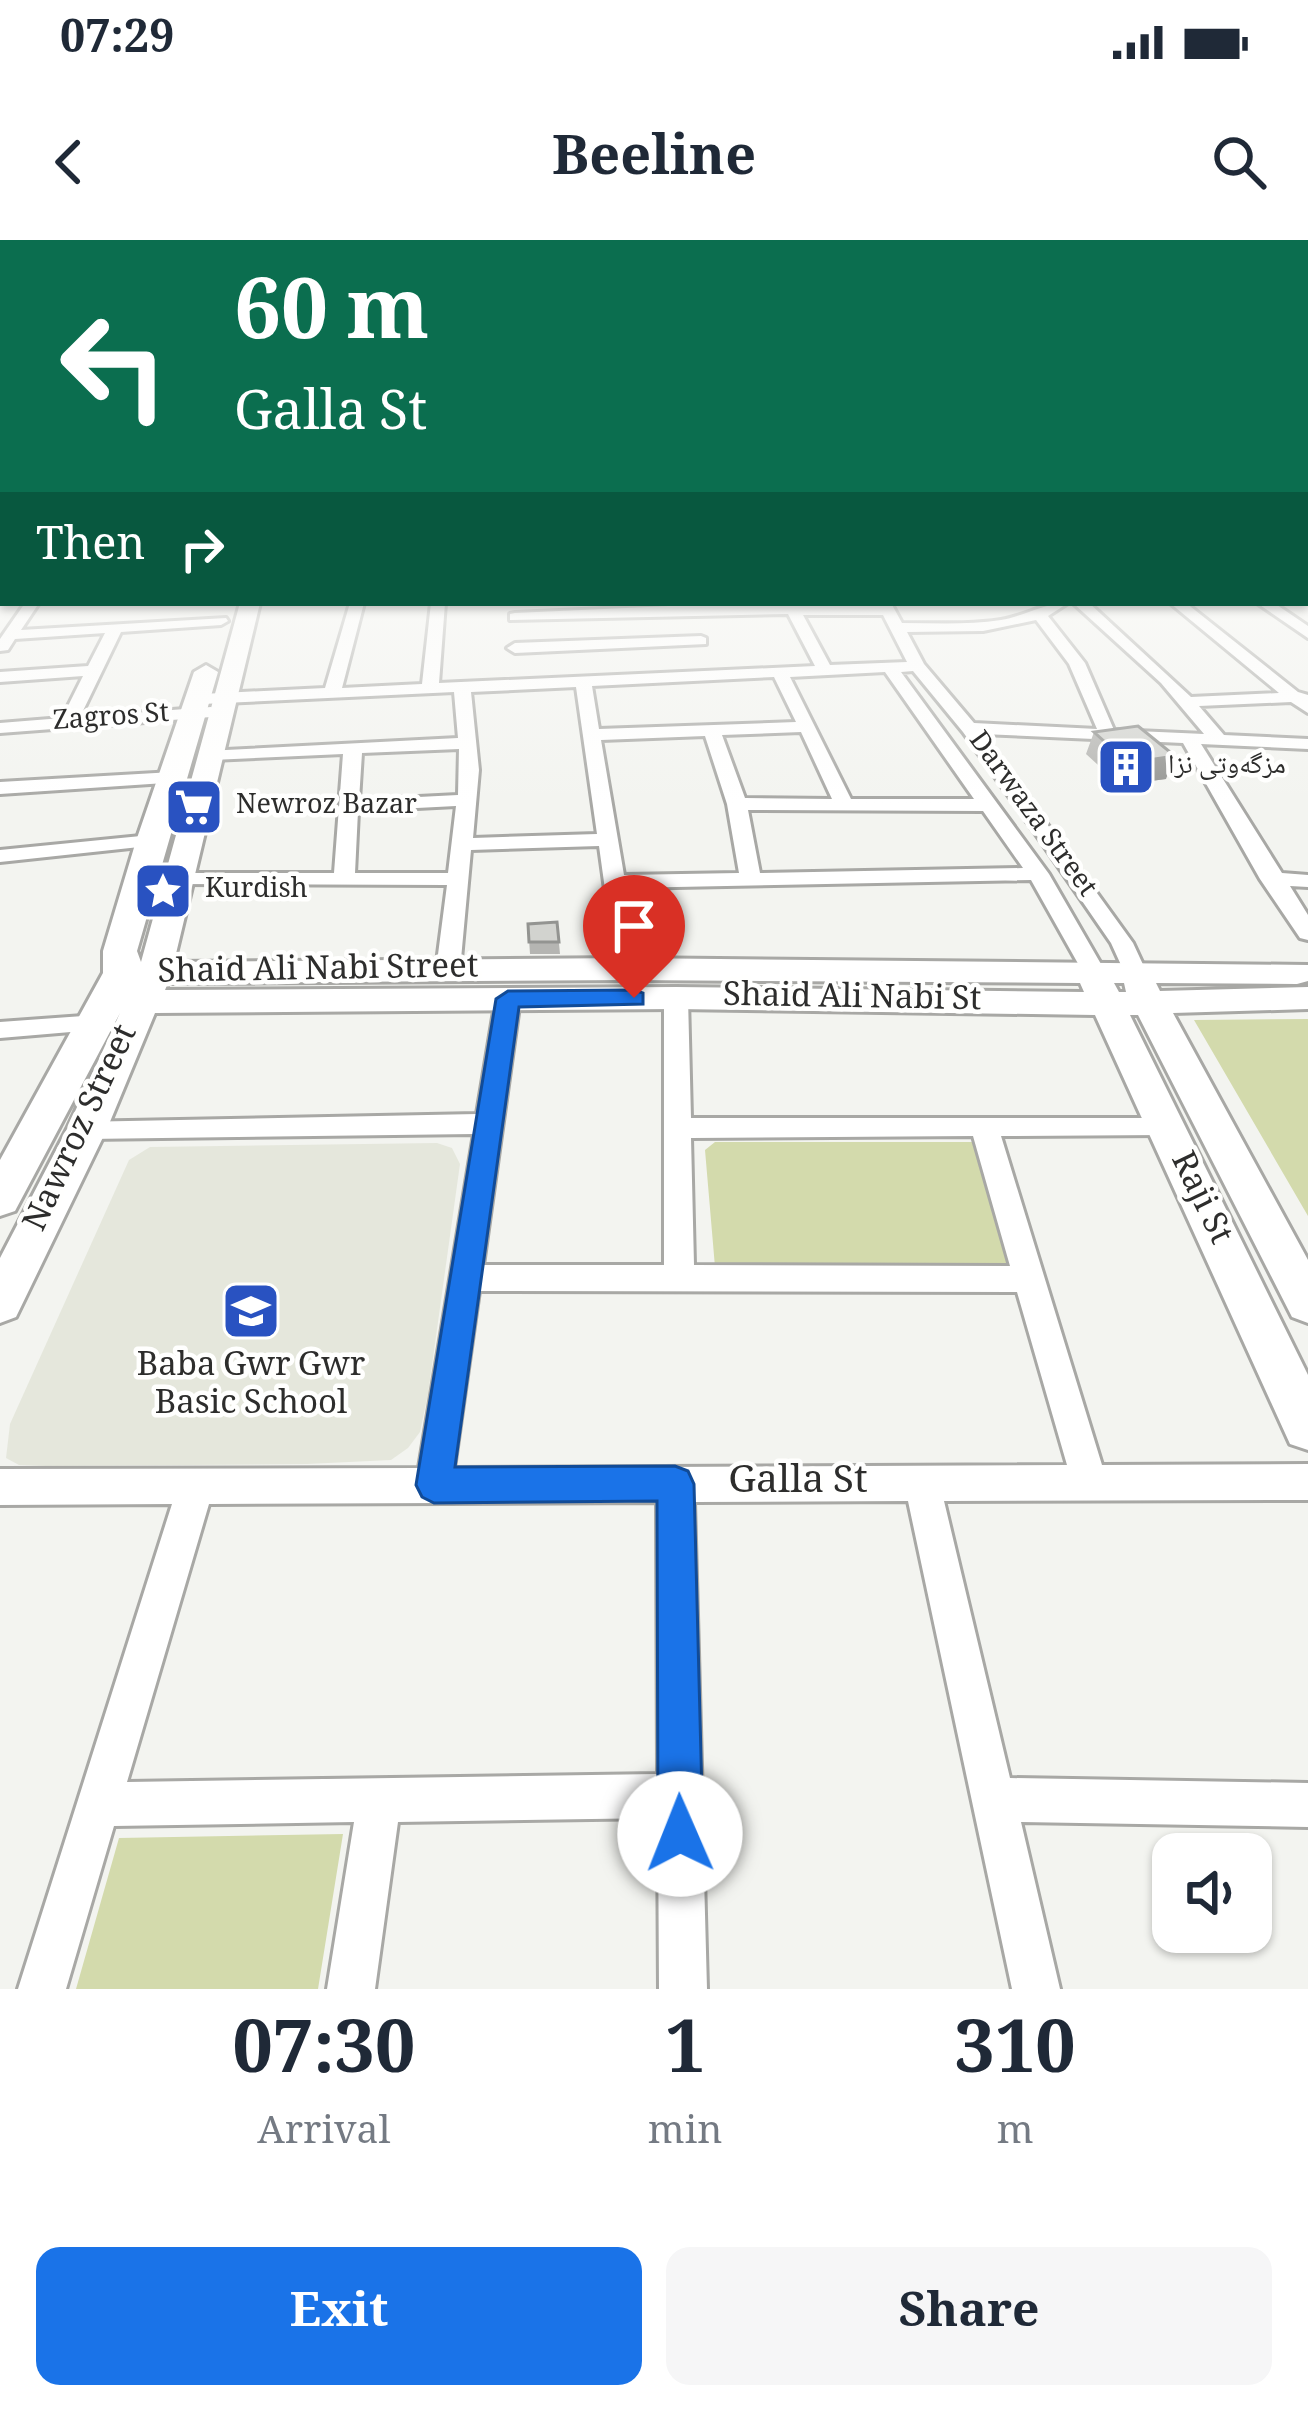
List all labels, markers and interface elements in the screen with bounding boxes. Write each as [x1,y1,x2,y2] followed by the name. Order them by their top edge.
[60,4,174,81] text: 07:29
[552,116,756,208] text: Beeline
[36,129,102,195] icon: back
[1206,129,1272,195] icon: search
[234,248,429,391] text: 60 m
[36,288,192,444] icon: left
[234,371,427,463] text: Galla St
[36,511,145,588] text: Then
[169,516,235,582] icon: right
[51,692,171,746] street label: Zagros St
[955,722,1107,908] street label: Darwaza Street
[1095,736,1157,798] building icon: مزگەوتی نزا
[1168,744,1286,790] place label: مزگەوتی نزا
[163,776,225,838] supermarket icon: Newroz Bazar
[236,784,417,830] place label: Newroz Bazar
[132,860,194,922] place icon: Kurdish
[205,868,308,914] place label: Kurdish
[583,875,685,998] pin
[601,893,667,959] icon: arrive
[157,941,479,1003] street label: Shaid Ali Nabi Street
[722,970,982,1030] street label: Shaid Ali Nabi St
[11,1016,155,1242] street label: Nawroz Street
[1152,1143,1246,1255] street label: Raji St
[220,1280,282,1342] school or university icon: Baba Gwr Gwr Basic School
[137,1340,366,1434] place label: Baba Gwr Gwr Basic School
[728,1450,868,1517] street label: Galla St
[617,1771,743,1897] position arrow
[1152,1833,1272,1953] map controls
[1152,1833,1272,1953] button: sound
[232,1995,415,2118] text: 07:30
[665,1995,705,2118] text: 1
[955,1995,1076,2118] text: 310
[257,2101,391,2168] text: Arrival
[648,2101,722,2168] text: min
[997,2101,1034,2168] text: m
[36,2247,642,2385] button: Exit
[666,2247,1272,2385] button: Share

